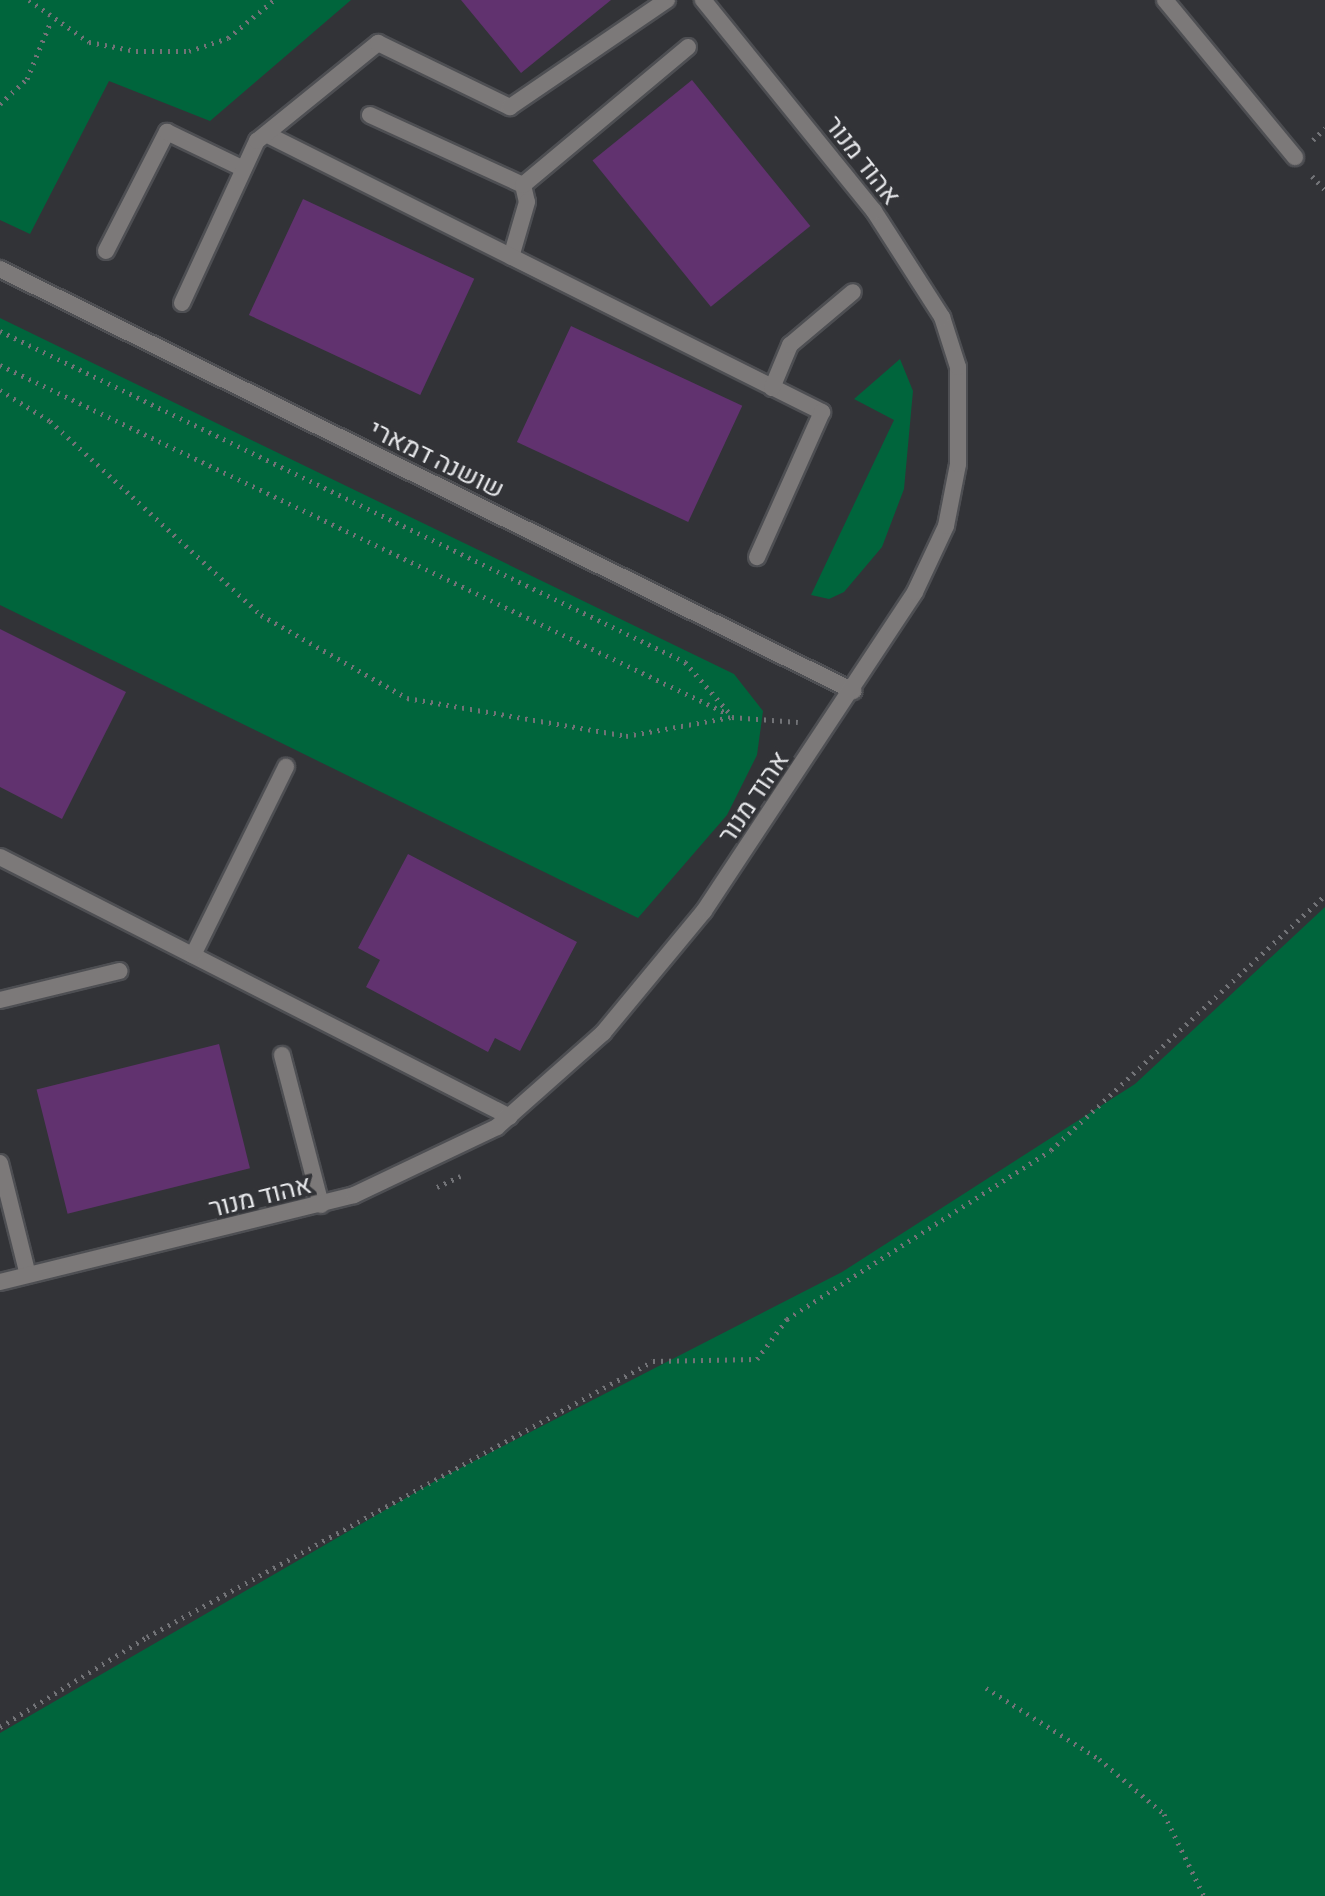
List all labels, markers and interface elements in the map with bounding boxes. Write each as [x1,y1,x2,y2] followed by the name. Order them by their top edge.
[818,109,908,211] street label: אהוד מנור
[364,413,510,505] street label: שושנה דמארי
[711,745,795,849] street label: אהוד מנור
[205,1168,315,1224] street label: אהוד מנור

